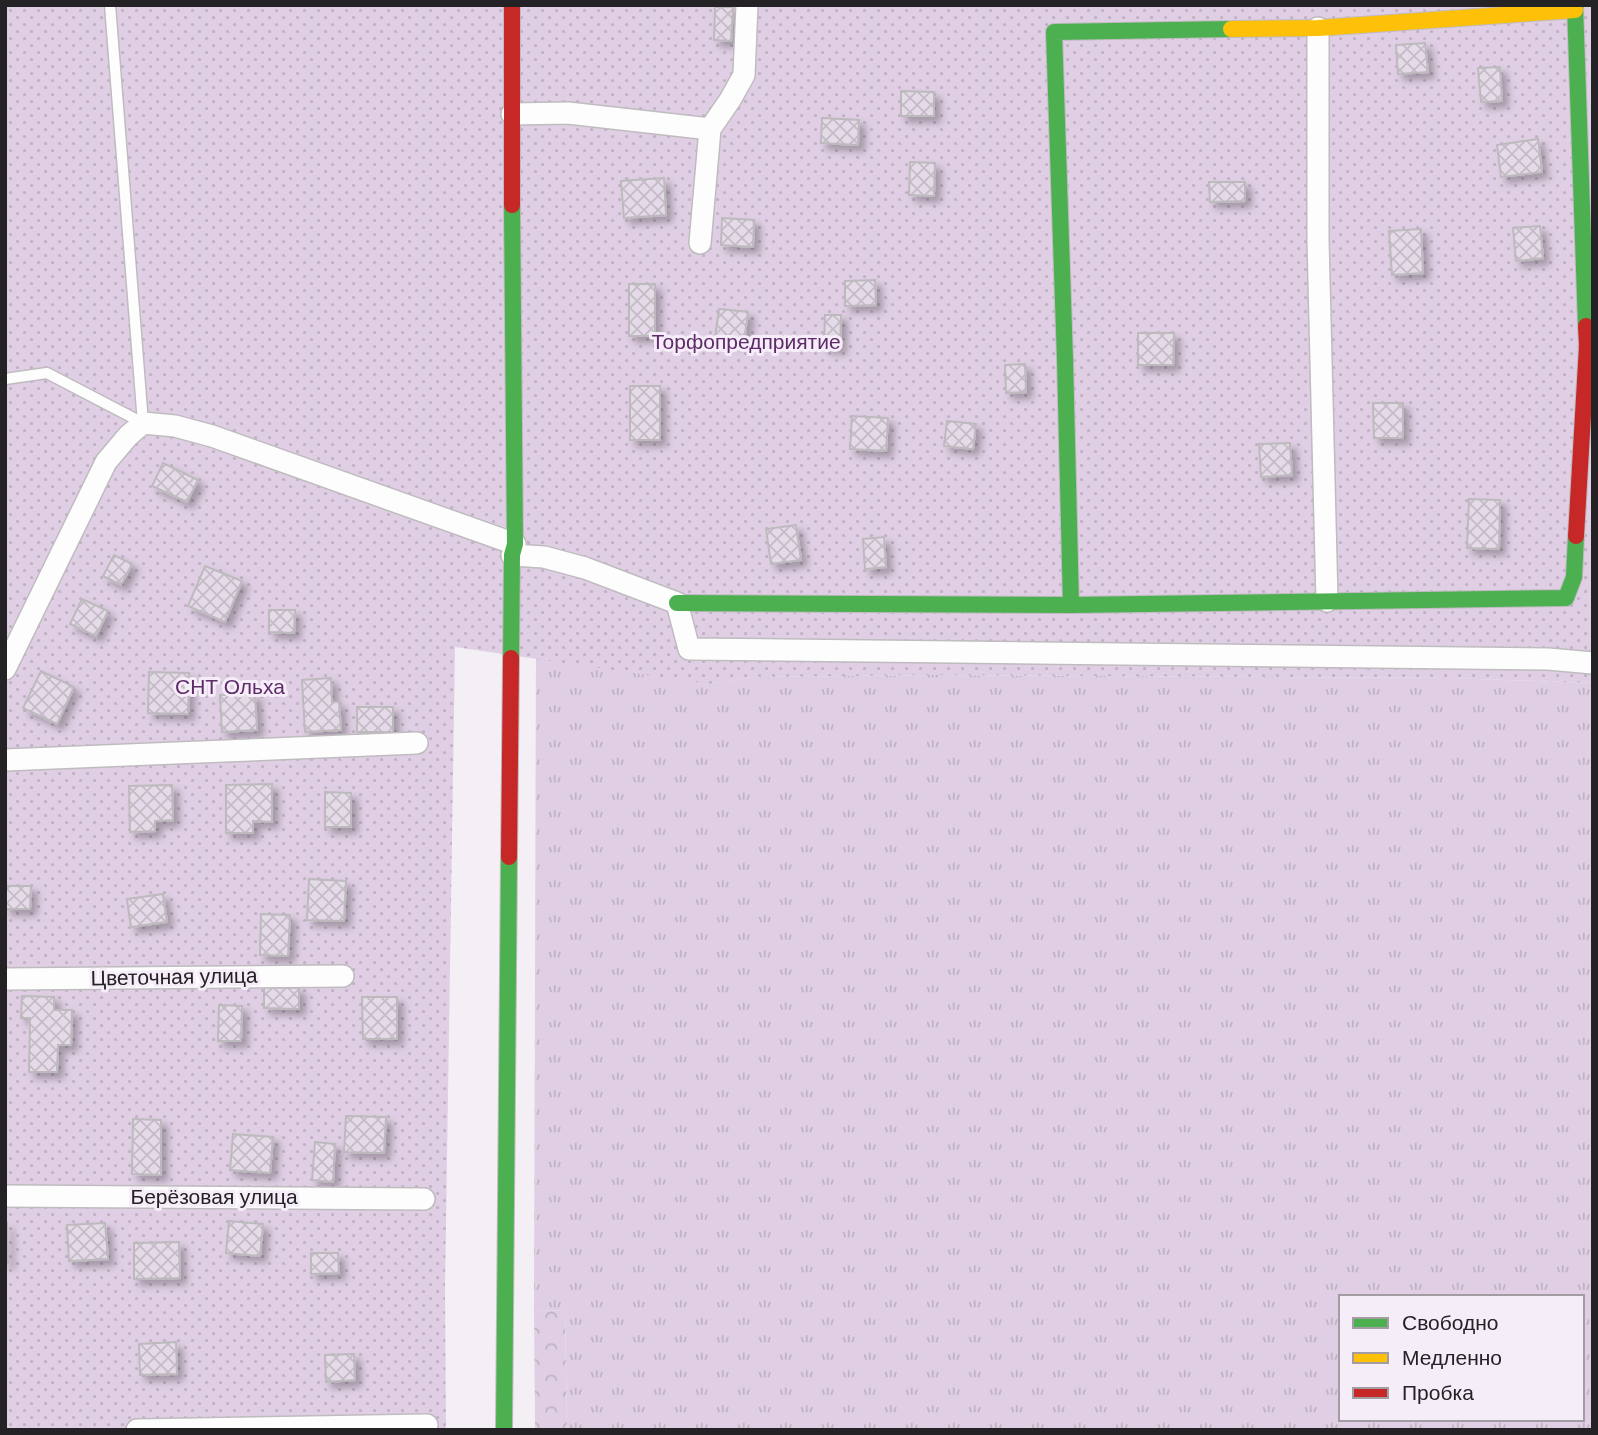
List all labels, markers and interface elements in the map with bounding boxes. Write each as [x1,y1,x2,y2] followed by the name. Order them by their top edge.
[651,328,841,356] park label: Торфопредприятие
[175,673,285,701] park label: СНТ Ольха
[90,962,258,992] street label: Цветочная улица
[130,1183,298,1211] street label: Берёзовая улица
[1339,1295,1584,1421] legend
[1402,1309,1499,1337] text: Свободно
[1402,1344,1502,1372] text: Медленно
[1402,1379,1474,1407] text: Пробка

